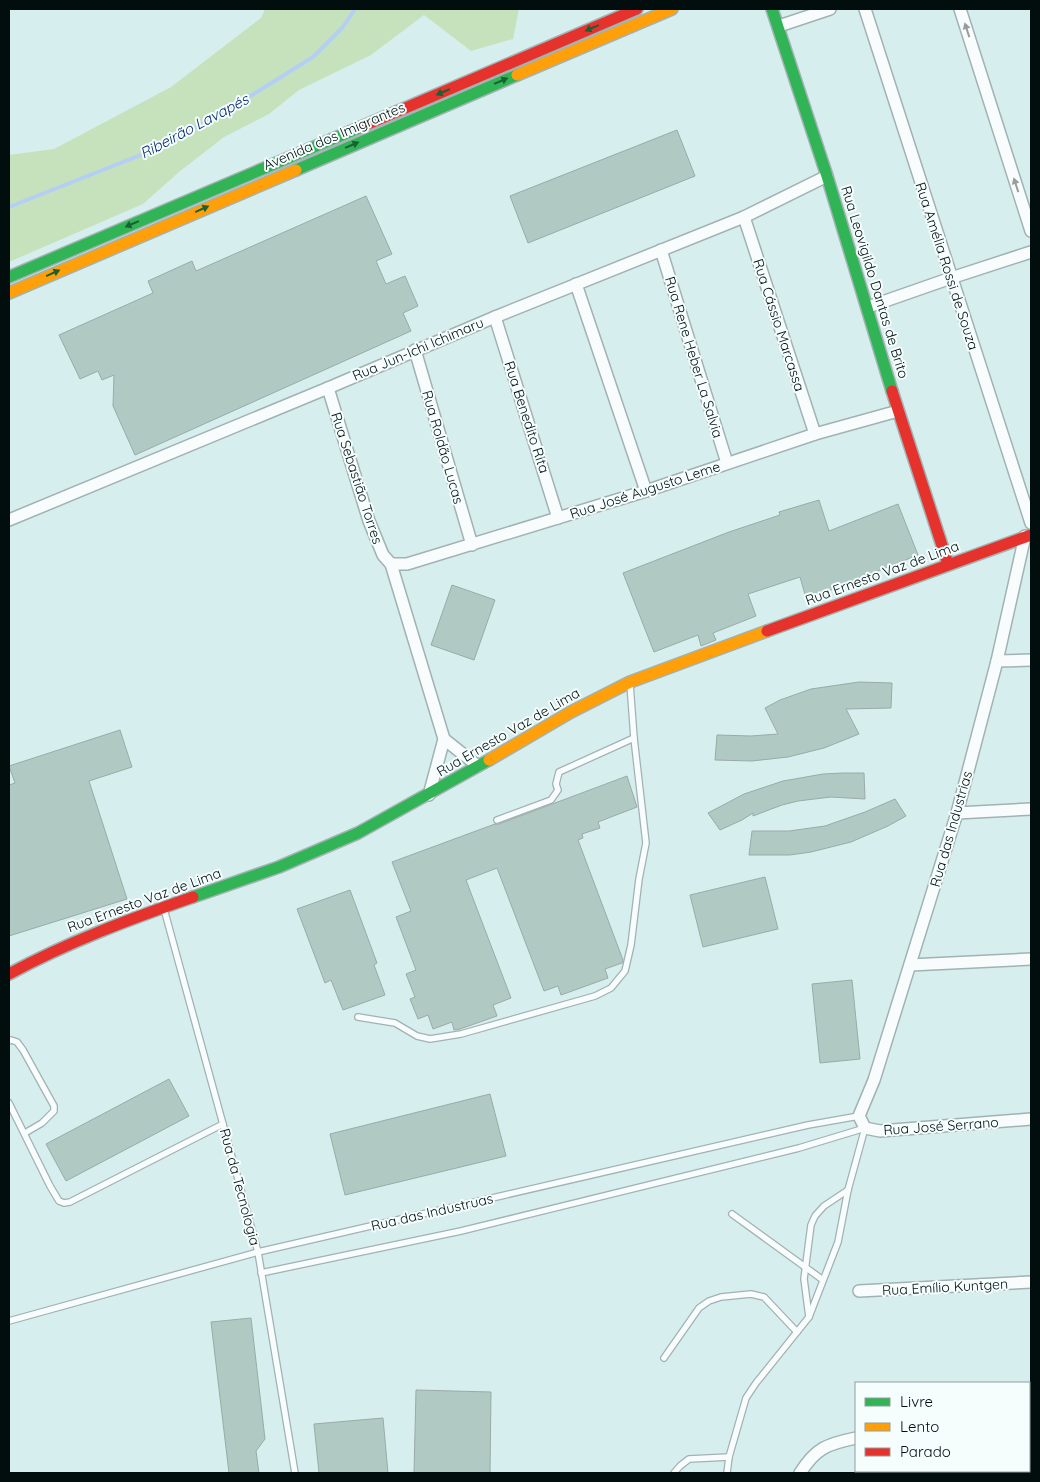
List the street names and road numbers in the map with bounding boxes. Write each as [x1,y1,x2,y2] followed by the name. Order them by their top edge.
[260,98,408,174] street label: Avenida dos Imigrantes
[911,180,983,352] street label: Rua Amélia Rossi de Souza
[837,184,913,380] street label: Rua Leovigildo Dantas de Brito
[749,257,809,393] street label: Rua Cássio Marcassa
[661,274,727,440] street label: Rua Rene Heber La Salvia
[350,313,486,385] street label: Rua Jun-Ichi Ichimaru
[500,359,554,475] street label: Rua Benedito Rita
[418,388,468,506] street label: Rua Roldão Lucas
[327,410,387,546] street label: Rua Sebastião Torres
[567,457,723,523] street label: Rua José Augusto Leme
[803,537,961,609] street label: Rua Ernesto Vaz de Lima
[433,684,583,780] street label: Rua Ernesto Vaz de Lima
[926,769,976,889] street label: Rua das Industrias
[65,864,223,936] street label: Rua Ernesto Vaz de Lima
[883,1113,999,1139] street label: Rua José Serrano
[216,1126,264,1248] street label: Rua da Tecnologia
[369,1189,495,1235] street label: Rua das Industruas
[882,1275,1008,1299] street label: Rua Emílio Kuntgen

